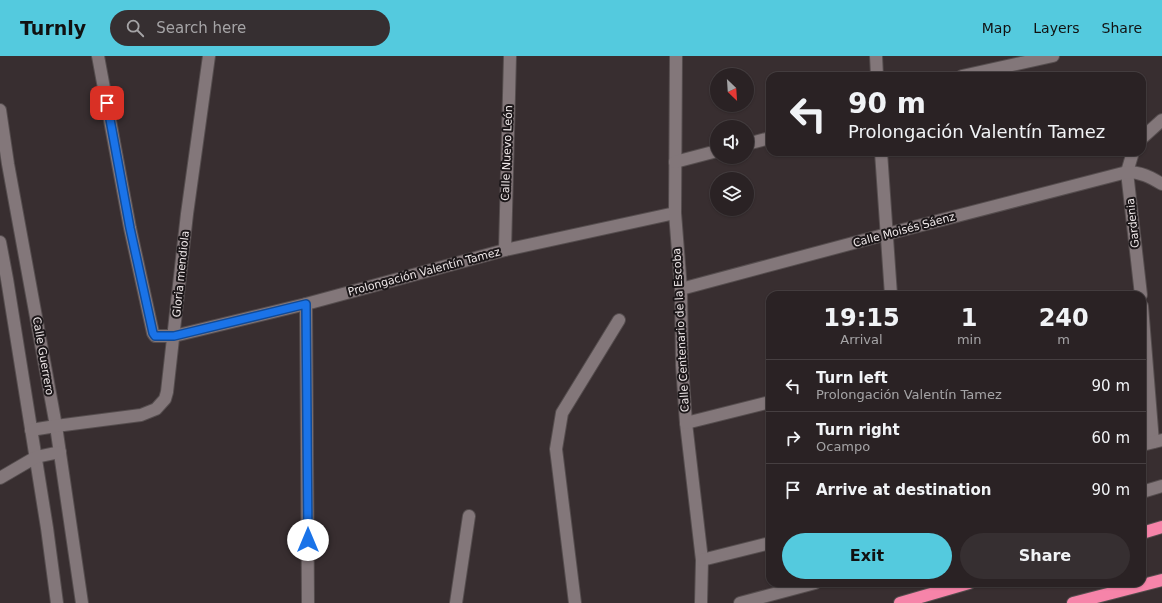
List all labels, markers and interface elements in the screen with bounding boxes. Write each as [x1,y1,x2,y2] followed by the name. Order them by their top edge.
[110,10,390,46] search box
[20,17,86,39] text: Turnly
[124,17,146,39] icon: search
[156,19,246,37] text: Search here
[982,20,1011,36] text: Map
[1033,20,1080,36] text: Layers
[1102,20,1142,36] text: Share
[710,68,754,112] north arrow
[710,68,754,216] map controls
[90,86,124,120] pin
[848,87,926,120] text: 90 m
[782,88,834,140] icon: left
[96,92,118,114] icon: arrive
[499,105,515,201] street label: Calle Nuevo León
[710,120,754,164] button: sound
[848,121,1105,142] text: Prolongación Valentín Tamez
[710,172,754,216] button: layers
[1124,197,1142,249] street label: Gardenia
[852,210,957,250] street label: Calle Moisés Sáenz
[170,230,192,318] street label: Gloria mendiola
[346,245,502,299] street label: Prolongación Valentín Tamez
[670,247,692,413] street label: Calle Centenario de la Escoba
[823,304,900,332] text: 19:15
[961,304,977,332] text: 1
[1039,304,1089,332] text: 240
[30,316,56,397] street label: Calle Guerrero
[840,332,883,347] text: Arrival
[957,332,981,347] text: min
[1057,332,1070,347] text: m
[816,369,888,387] text: Turn left
[782,375,804,397] icon: left
[1092,377,1130,395] text: 90 m
[816,387,1002,402] text: Prolongación Valentín Tamez
[816,421,900,439] text: Turn right
[782,427,804,449] icon: right
[1092,429,1130,447] text: 60 m
[816,439,870,454] text: Ocampo
[782,479,804,501] icon: arrive
[816,481,991,499] text: Arrive at destination
[1092,481,1130,499] text: 90 m
[287,519,329,561] position arrow
[782,533,952,579] button: Exit
[960,533,1130,579] button: Share

